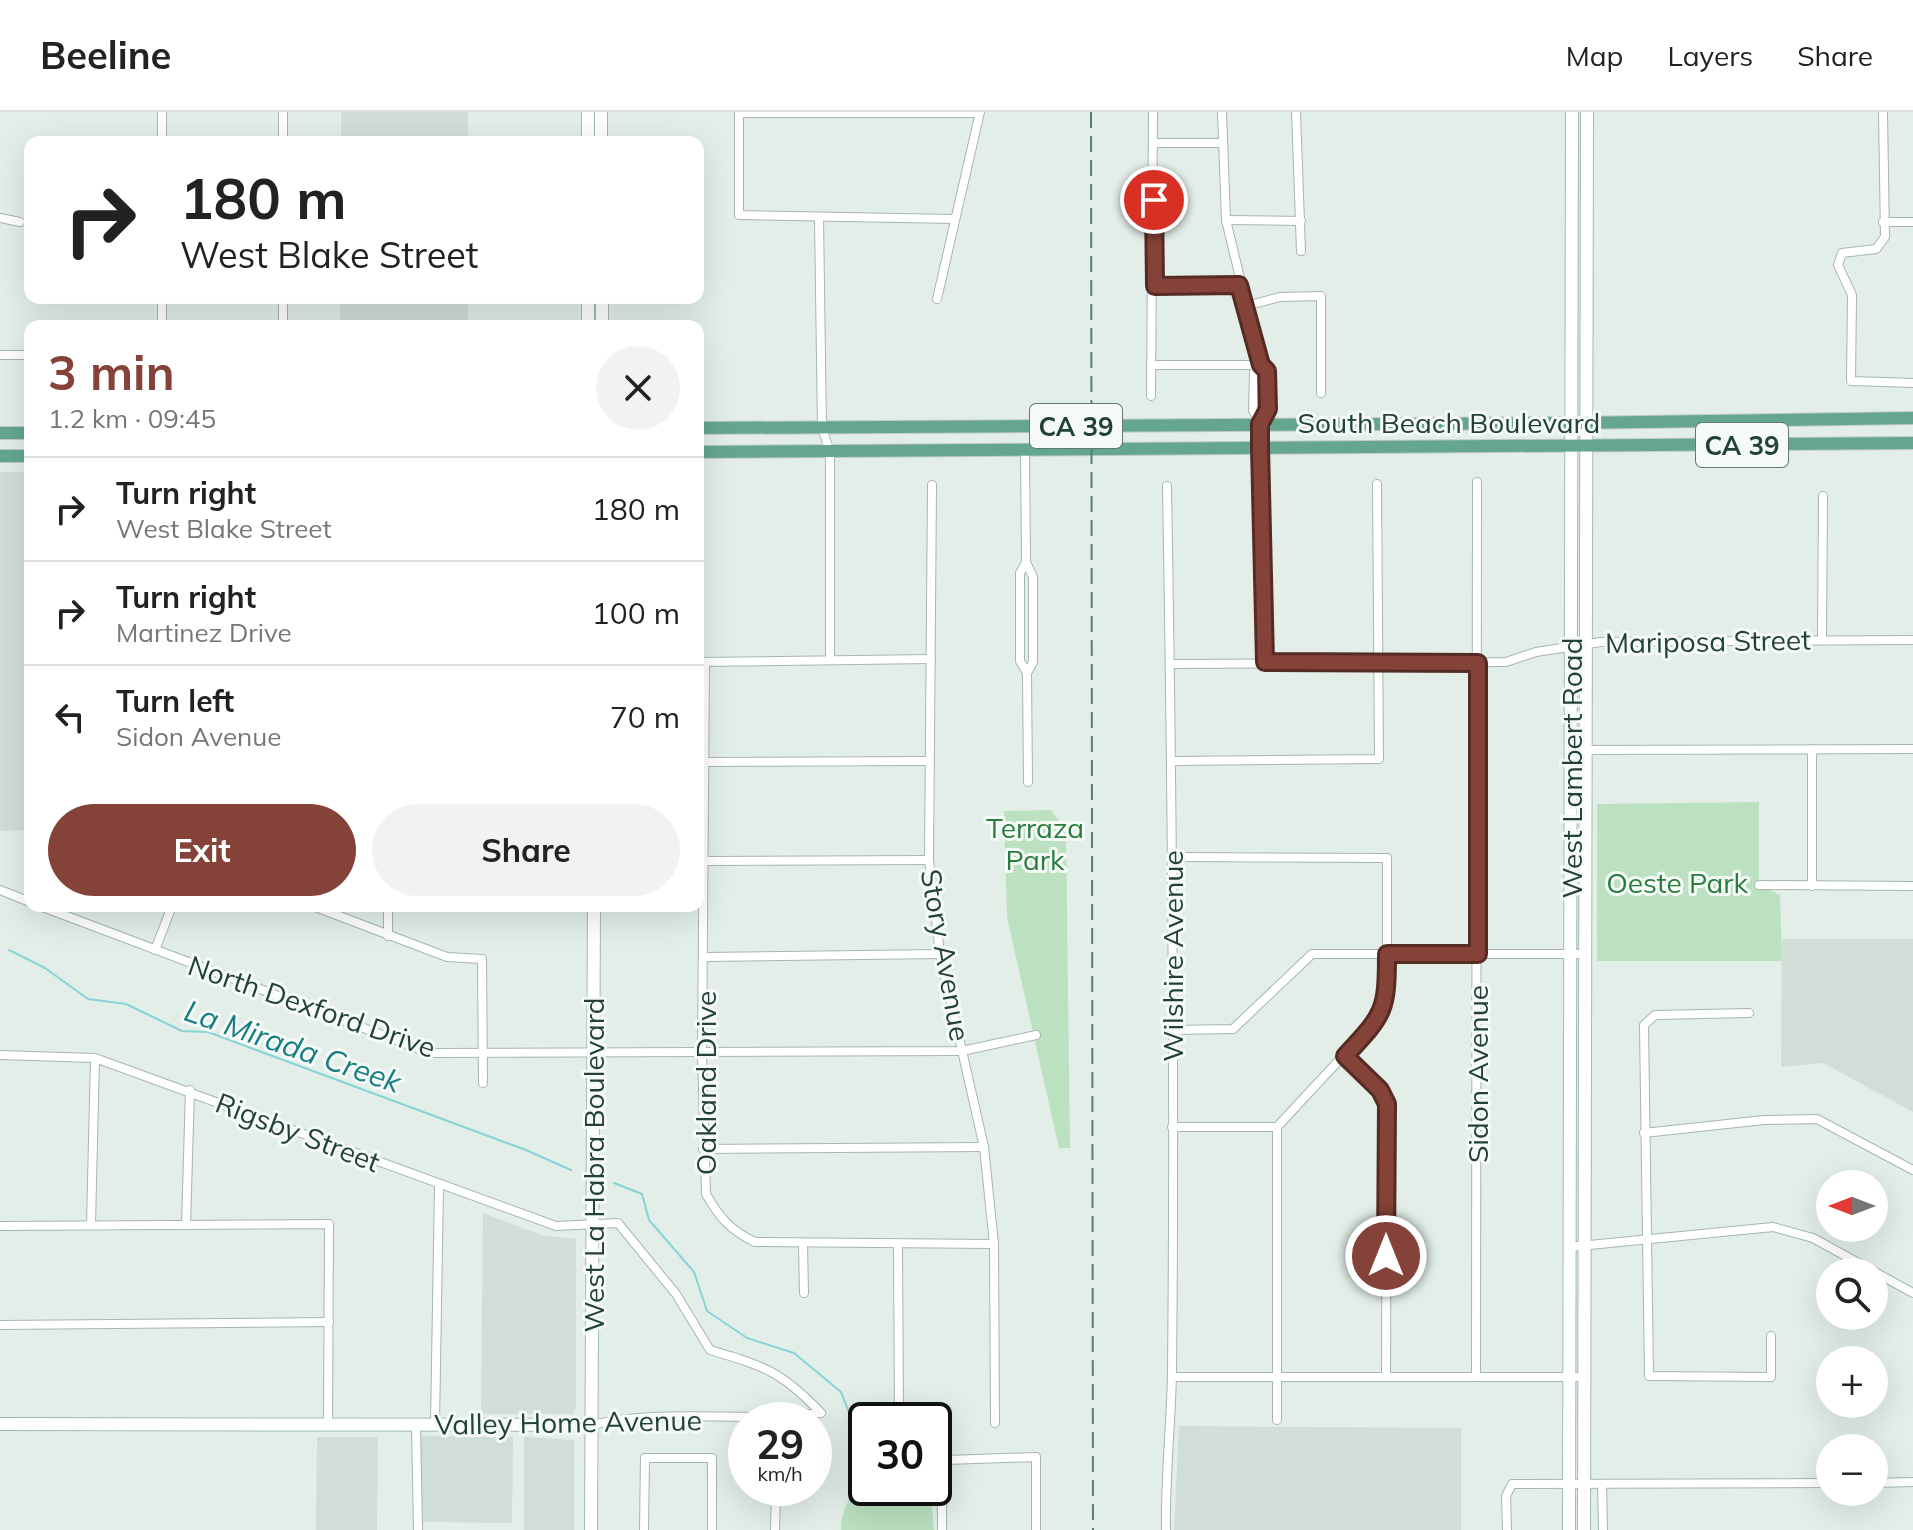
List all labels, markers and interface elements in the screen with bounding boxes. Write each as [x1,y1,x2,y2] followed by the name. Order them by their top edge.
[40,31,171,79] text: Beeline
[1566,38,1623,73] text: Map
[1667,38,1753,73] text: Layers
[1797,38,1873,73] text: Share
[180,163,347,233] text: 180 m
[1120,166,1188,234] pin
[48,168,152,272] icon: right
[1132,178,1176,222] icon: arrive
[180,232,478,277] text: West Blake Street
[48,342,175,402] text: 3 min
[596,346,680,430] button: close
[48,402,216,435] text: 1.2 km · 09:45
[1030,404,1122,448] road number: CA 39
[1298,405,1600,440] street label: South Beach Boulevard
[1696,423,1788,467] road number: CA 39
[116,474,256,512] text: Turn right
[48,487,92,531] icon: right
[592,490,680,528] text: 180 m
[116,512,332,545] text: West Blake Street
[116,578,256,616] text: Turn right
[48,591,92,635] icon: right
[592,594,680,632] text: 100 m
[116,616,292,649] text: Martinez Drive
[1605,622,1811,660] street label: Mariposa Street
[1554,638,1589,898] street label: West Lambert Road
[116,682,234,720] text: Turn left
[48,695,92,739] icon: left
[610,698,680,736] text: 70 m
[116,720,281,753] text: Sidon Avenue
[48,804,356,896] button: Exit
[372,804,680,896] button: Share
[986,810,1084,877] park label: Terraza Park
[1155,850,1190,1062] street label: Wilshire Avenue
[1606,865,1748,900] park label: Oeste Park
[914,866,978,1044] street label: Story Avenue
[184,947,440,1065] street label: North Dexford Drive
[1460,985,1495,1163] street label: Sidon Avenue
[180,991,408,1101] water label: La Mirada Creek
[688,991,723,1175] street label: Oakland Drive
[576,997,611,1333] street label: West La Habra Boulevard
[211,1085,385,1179] street label: Rigsby Street
[1816,1170,1888,1242] north arrow
[1816,1170,1888,1506] map controls
[1344,1214,1428,1298] position arrow
[1816,1258,1888,1330] button: search
[1816,1346,1888,1418] button: +
[434,1402,702,1442] street label: Valley Home Avenue
[848,1402,952,1506] speed limit sign: 30
[756,1419,804,1469] text: 29
[1816,1434,1888,1506] button: −
[757,1461,803,1486] text: km/h

